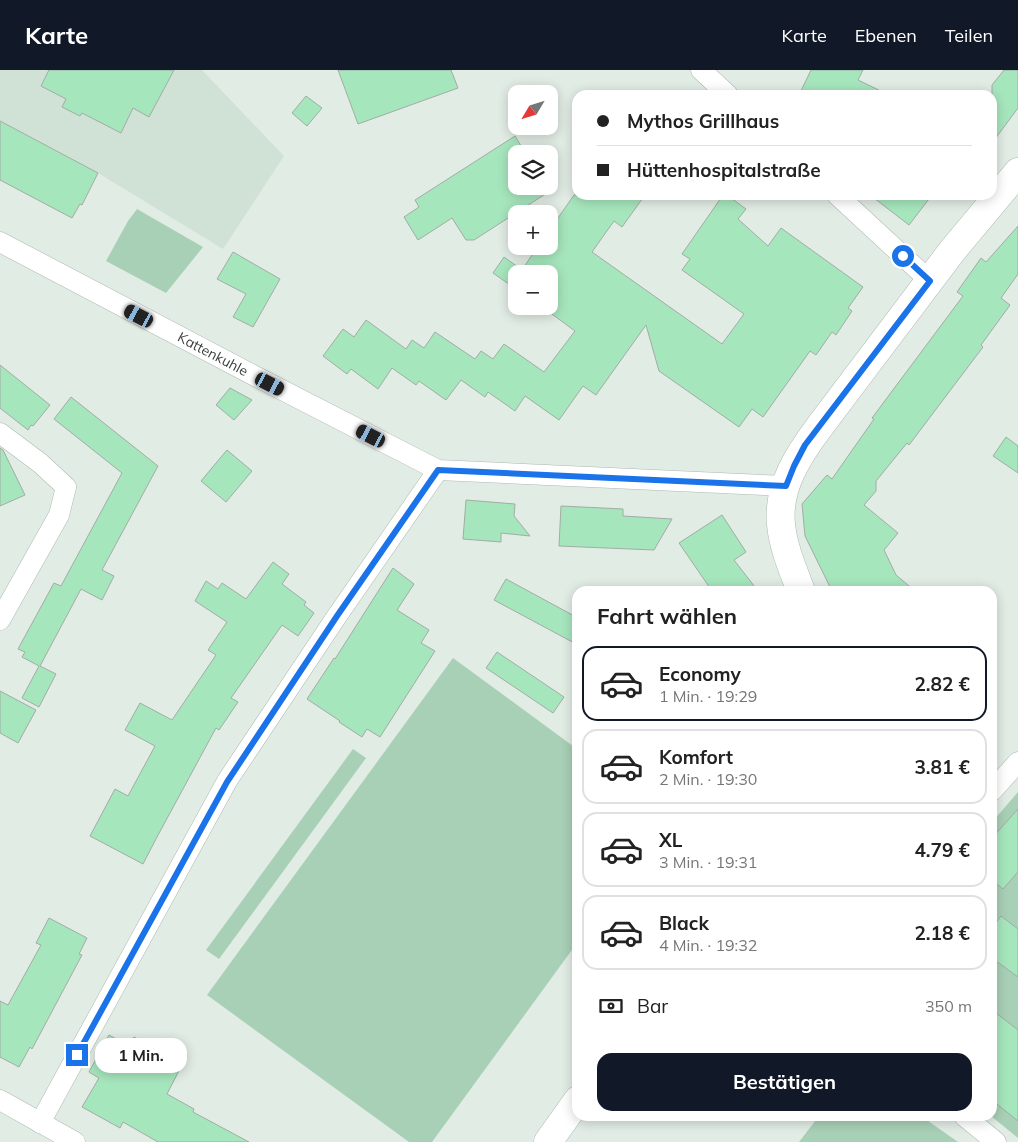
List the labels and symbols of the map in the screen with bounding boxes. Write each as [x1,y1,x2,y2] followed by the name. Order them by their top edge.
[508,85,558,135] north arrow
[892,245,914,267] route start
[122,302,155,330] car
[175,328,251,380] street label: Kattenkuhle
[253,371,286,397] car
[354,423,387,449] car
[94,1038,187,1072] callout: 1 Min.
[66,1044,88,1066] route end

